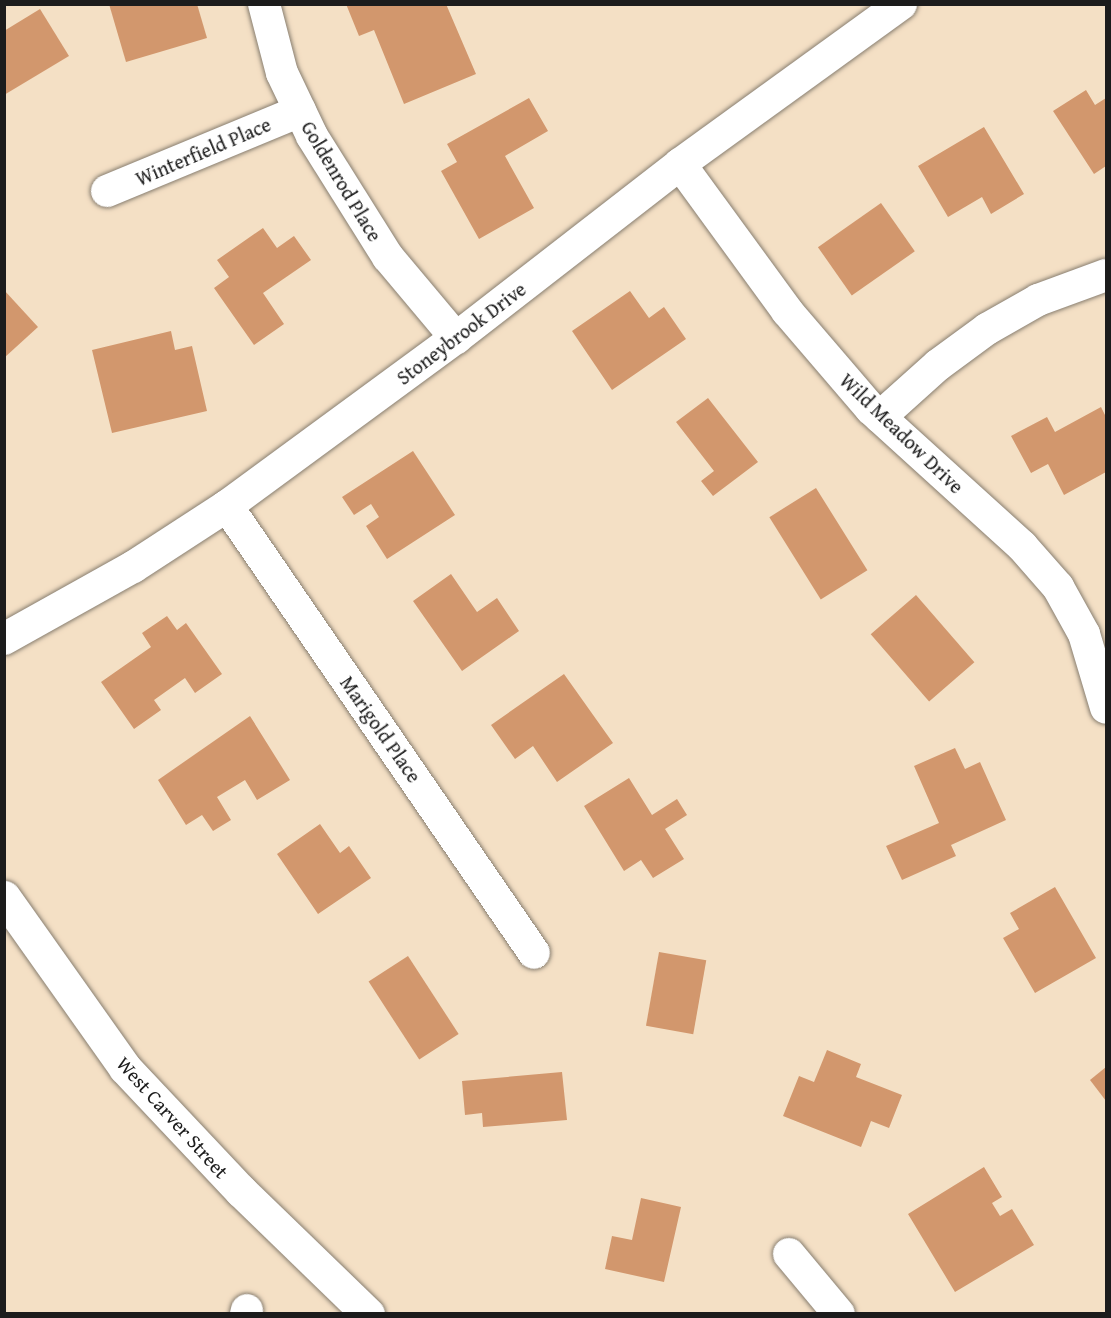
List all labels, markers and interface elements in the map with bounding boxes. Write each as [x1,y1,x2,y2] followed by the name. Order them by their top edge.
[132,112,274,190] street label: Winterfield Place
[297,116,387,246] street label: Goldenrod Place
[392,277,530,389] street label: Stoneybrook Drive
[835,368,969,498] street label: Wild Meadow Drive
[335,671,427,787] street label: Marigold Place
[112,1051,234,1183] street label: West Carver Street

